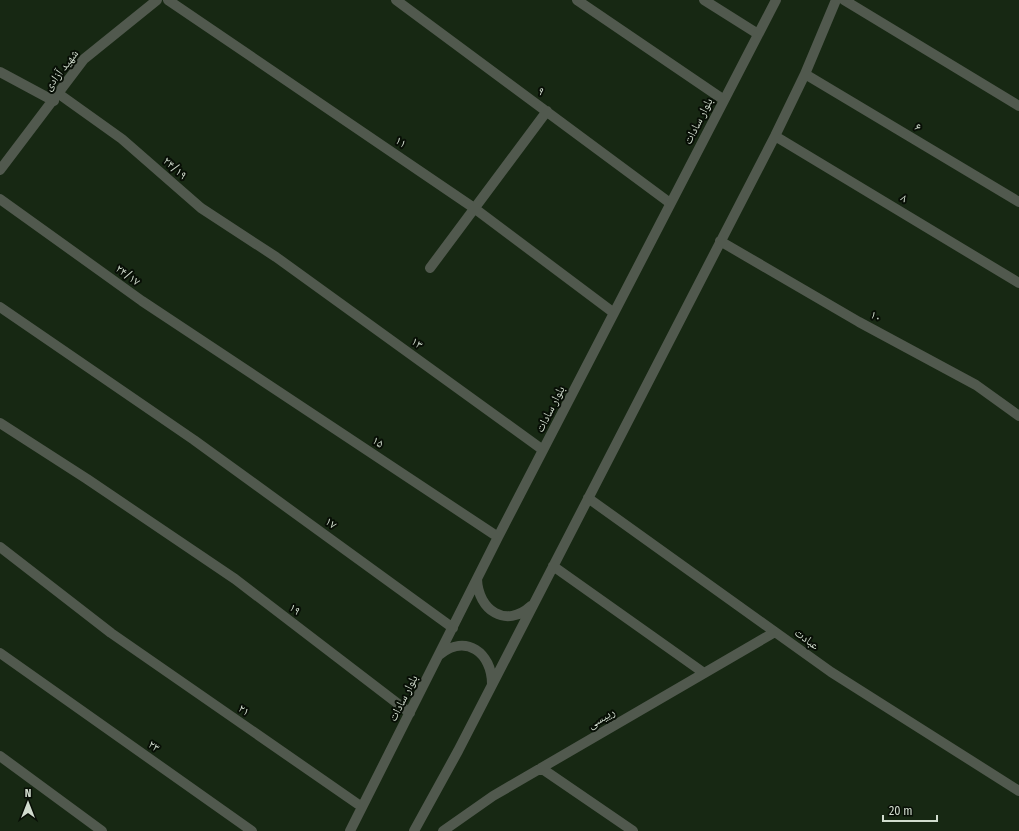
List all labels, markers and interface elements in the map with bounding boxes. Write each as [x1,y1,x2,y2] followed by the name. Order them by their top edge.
[41,47,82,93] street label: شهید آزادی
[535,84,547,98] street label: ۹
[680,95,716,147] street label: بلوار سادات
[912,120,924,134] street label: ۶
[393,133,409,151] street label: ۱۱
[160,154,190,182] street label: ۲۴/۱۹
[898,191,910,206] street label: ۸
[113,261,144,289] street label: ۲۴/۱۷
[868,307,884,325] street label: ۱۰
[409,334,425,352] street label: ۱۳
[532,383,568,435] street label: بلوار سادات
[370,433,386,451] street label: ۱۵
[323,514,340,532] street label: ۱۷
[286,600,304,618] street label: ۱۹
[792,625,822,653] street label: عبادت
[385,672,421,724] street label: بلوار سادات
[236,701,252,719] street label: ۲۱
[585,704,618,732] street label: رییسی
[146,737,162,755] street label: ۲۳
[8,783,48,823] north arrow
[25,787,31,800] text: N
[883,797,937,823] scale bar
[889,804,913,818] text: 20 m

